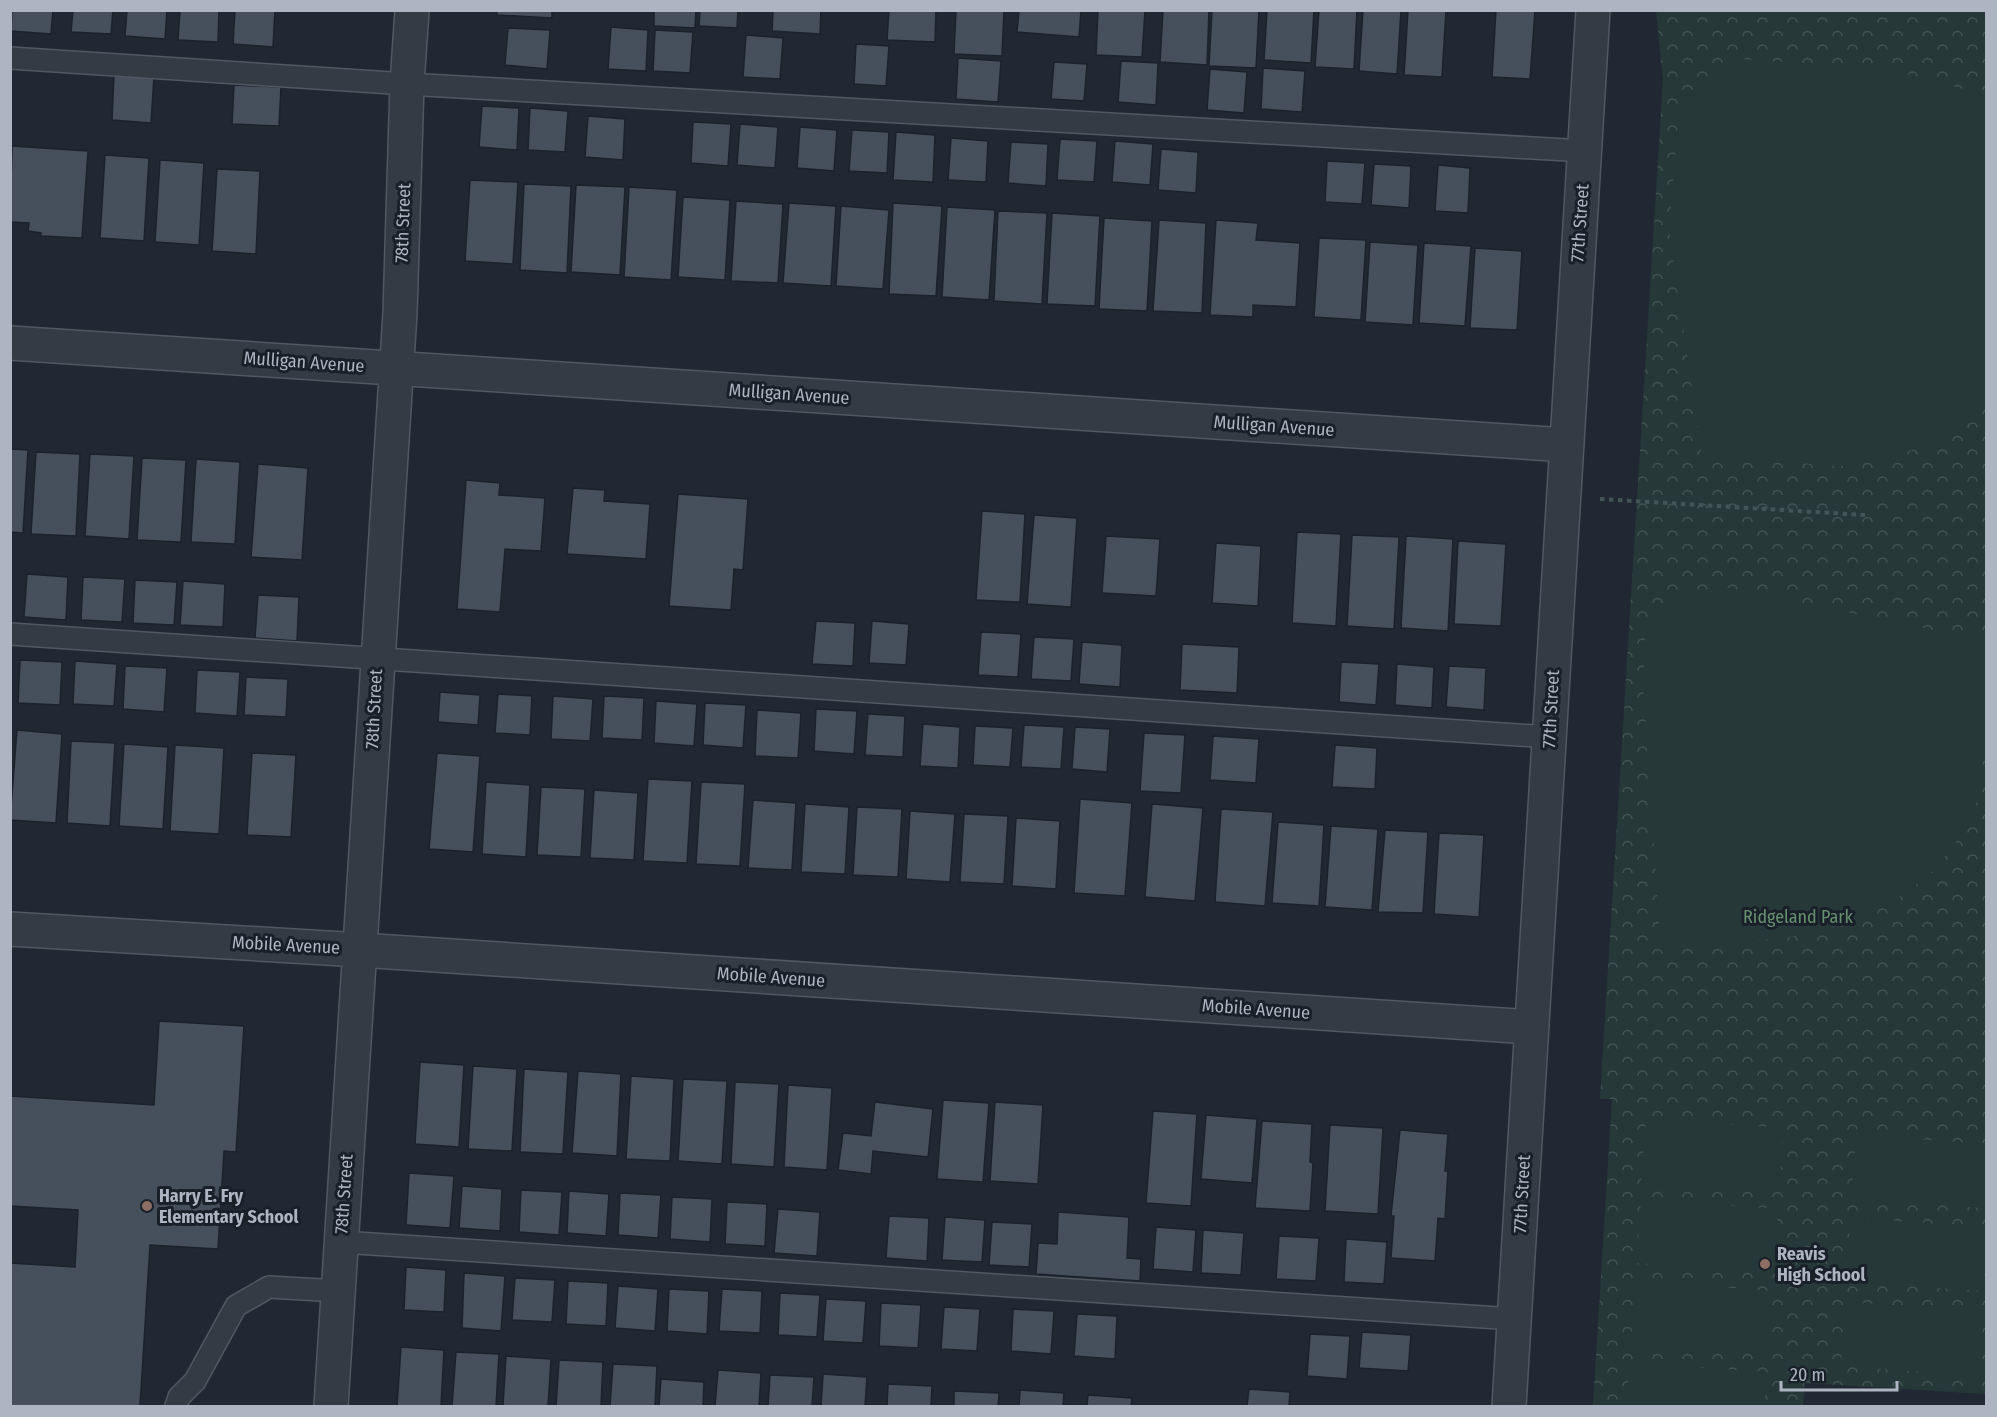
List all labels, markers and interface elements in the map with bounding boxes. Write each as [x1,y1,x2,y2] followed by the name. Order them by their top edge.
[391,183,415,263] street label: 78th Street
[1566,183,1594,263] street label: 77th Street
[243,347,365,377] street label: Mulligan Avenue
[728,379,850,409] street label: Mulligan Avenue
[1213,411,1335,441] street label: Mulligan Avenue
[361,668,387,749] street label: 78th Street
[1538,669,1564,749] street label: 77th Street
[1743,906,1854,928] park label: Ridgeland Park
[231,931,341,959] street label: Mobile Avenue
[716,962,826,992] street label: Mobile Avenue
[1201,994,1311,1024] street label: Mobile Avenue
[330,1153,358,1235] street label: 78th Street
[1509,1154,1535,1234] street label: 77th Street
[159,1185,298,1228] place label: Harry E. Fry Elementary School
[140,1199,154,1213] marker: Harry E. Fry Elementary School
[1777,1243,1865,1286] place label: Reavis High School
[1758,1257,1772,1271] marker: Reavis High School
[1781,1354,1896,1392] scale bar
[1790,1364,1825,1386] text: 20 m

